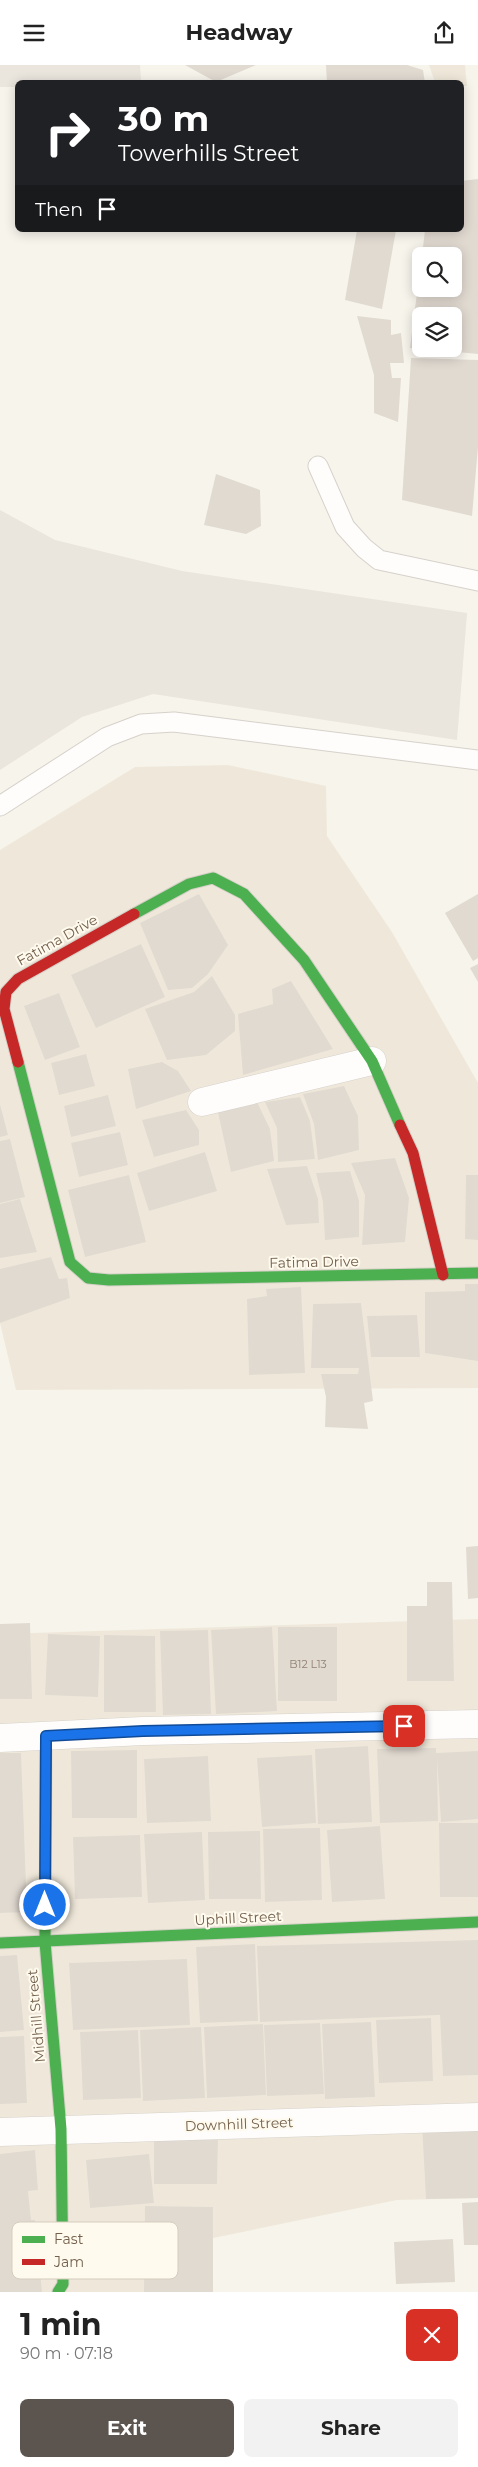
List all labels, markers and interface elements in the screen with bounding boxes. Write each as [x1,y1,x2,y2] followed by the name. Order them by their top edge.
[20,19,48,47] icon: menu
[186,19,292,46] text: Headway
[430,19,458,47] icon: share
[118,97,209,140] text: 30 m
[35,100,100,165] icon: right
[118,140,299,167] text: Towerhills Street
[93,195,121,223] icon: arrive
[35,198,83,221] text: Then
[412,247,462,357] map controls
[412,247,462,297] button: search
[412,307,462,357] button: layers
[13,910,101,970] street label: Fatima Drive
[269,1252,359,1272] street label: Fatima Drive
[289,1657,327,1671] house number: B12 L13
[383,1705,425,1747] pin
[390,1712,418,1740] icon: arrive
[18,1878,70,1930] position arrow
[194,1907,282,1929] street label: Uphill Street
[23,1968,49,2063] street label: Midhill Street
[184,2113,294,2135] street label: Downhill Street
[12,2222,178,2279] legend
[54,2230,84,2248] text: Fast
[53,2253,84,2271] text: Jam
[20,2306,101,2343] text: 1 min
[406,2309,458,2361] button: close
[20,2344,113,2363] text: 90 m · 07:18
[20,2399,234,2457] button: Exit
[244,2399,458,2457] button: Share

